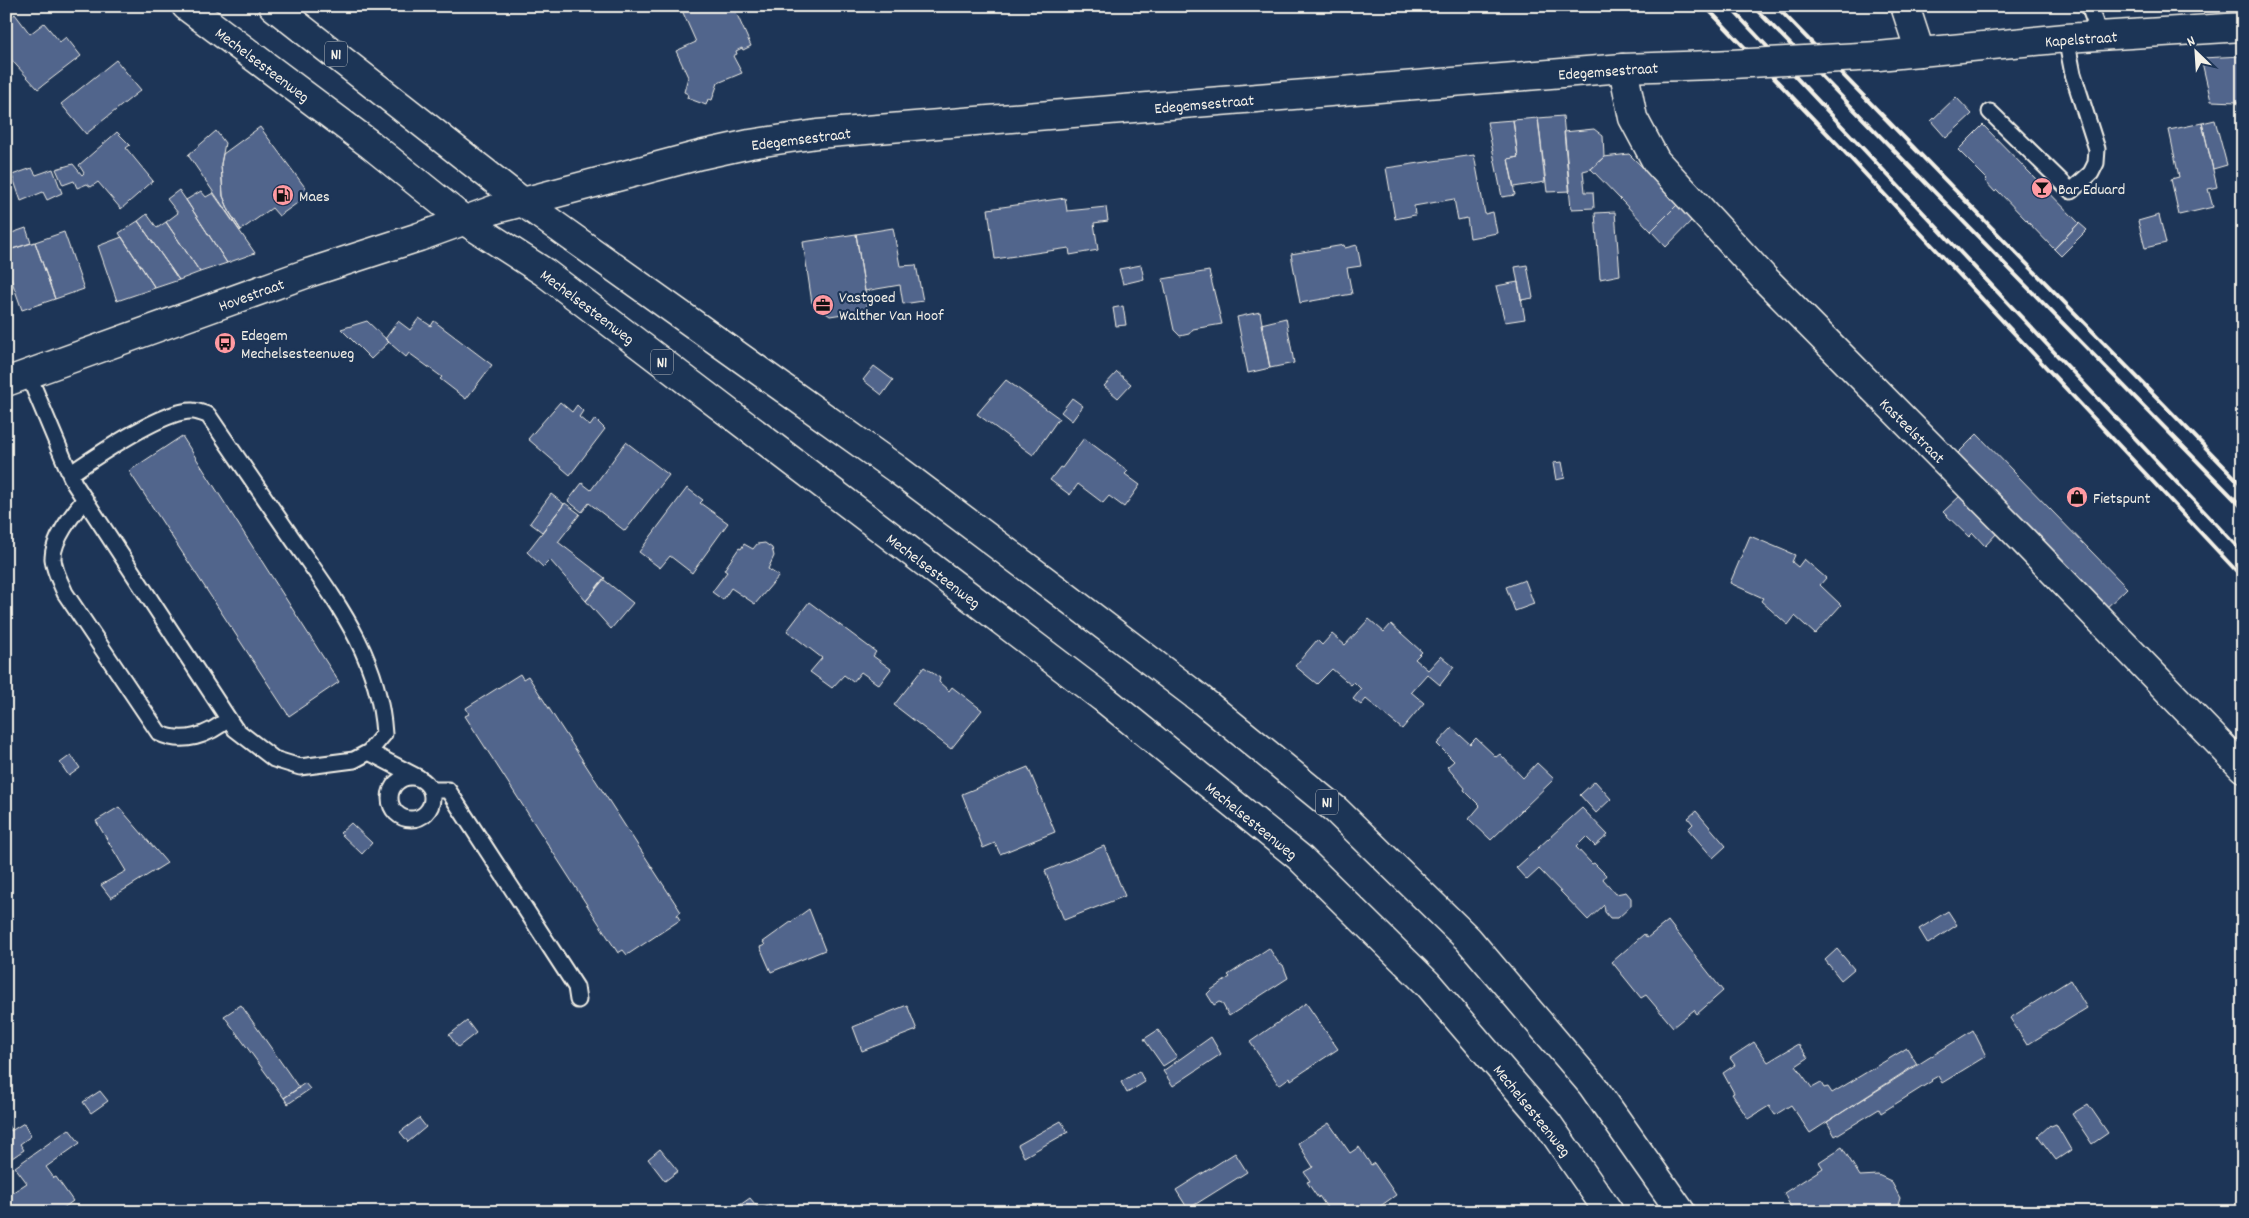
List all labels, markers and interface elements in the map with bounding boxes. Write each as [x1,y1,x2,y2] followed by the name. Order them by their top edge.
[209,23,314,109] street label: Mechelsesteenweg
[2044,26,2118,54] street label: Kapelstraat
[2172,28,2222,78] north arrow
[2184,31,2199,53] text: N
[325,42,347,66] road number: N1
[1557,58,1659,87] street label: Edegemsestraat
[1153,90,1255,121] street label: Edegemsestraat
[750,123,852,158] street label: Edegemsestraat
[2030,176,2054,200] bar icon: Bar Eduard
[2058,179,2125,202] place label: Bar Eduard
[271,183,295,207] fuel station icon: Maes
[299,186,330,209] place label: Maes
[534,265,639,351] street label: Mechelsesteenweg
[216,274,288,319] street label: Hovestraat
[839,287,944,328] place label: Vastgoed Walther Van Hoof
[811,293,835,317] office icon: Vastgoed Walther Van Hoof
[241,325,354,366] place label: Edegem Mechelsesteenweg
[213,331,237,355] bus stop icon: Edegem Mechelsesteenweg
[651,350,673,374] road number: N1
[1873,394,1949,470] street label: Kasteelstraat
[2065,485,2089,509] shop icon: Fietspunt
[2093,488,2150,511] place label: Fietspunt
[880,529,985,615] street label: Mechelsesteenweg
[1199,777,1302,867] street label: Mechelsesteenweg
[1316,790,1338,814] road number: N1
[1486,1060,1576,1163] street label: Mechelsesteenweg

